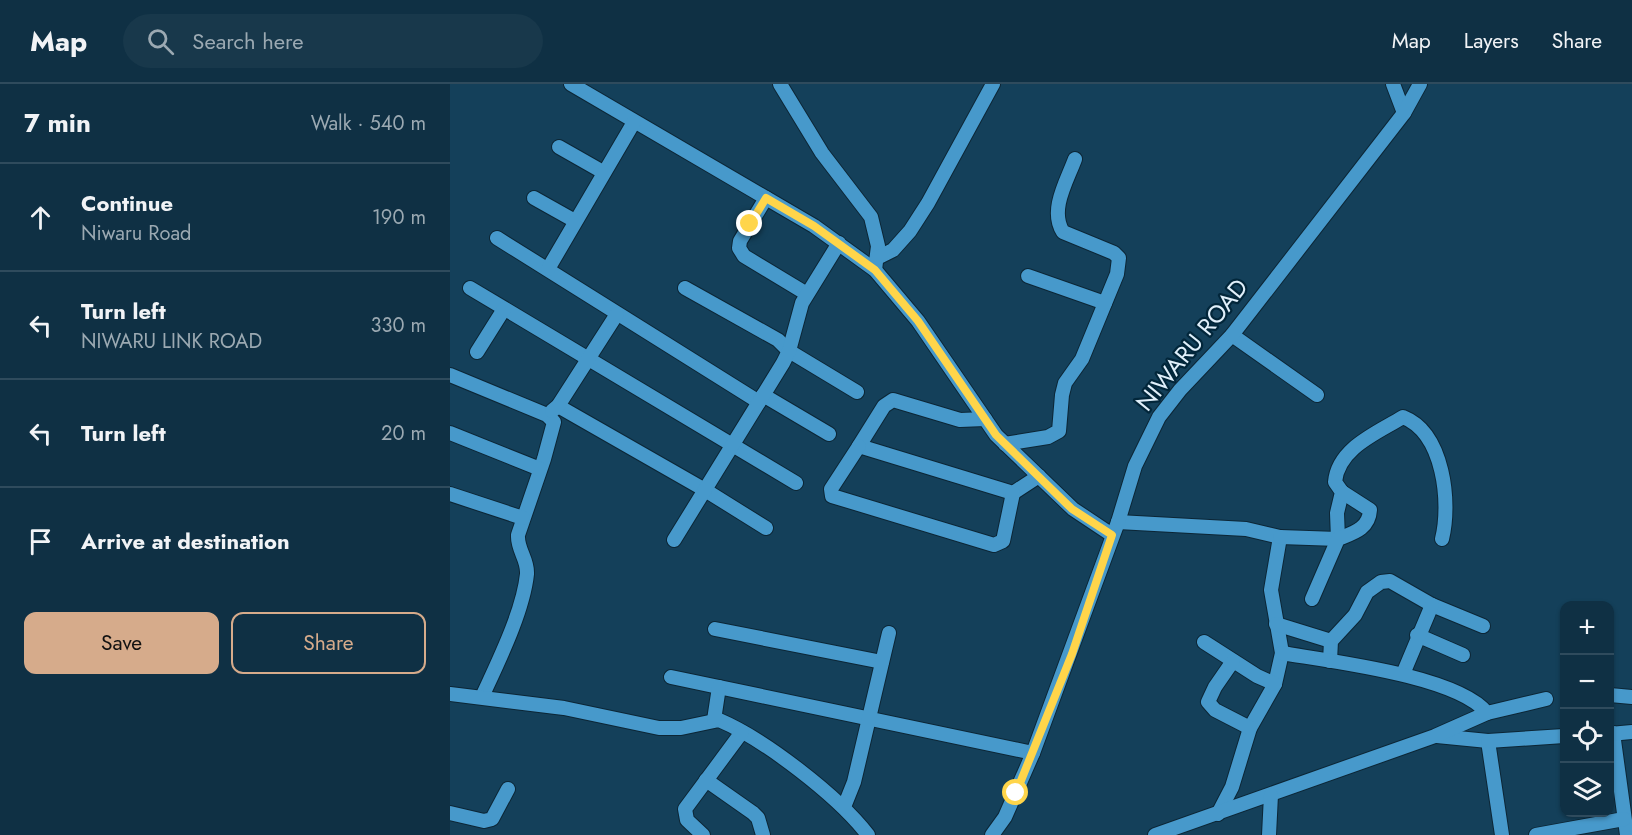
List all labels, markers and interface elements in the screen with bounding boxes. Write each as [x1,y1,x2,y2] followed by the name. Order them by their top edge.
[123,14,543,68] search box
[30,21,87,62] text: Map
[144,25,177,58] icon: search
[192,25,304,57] text: Search here
[1392,26,1431,56] text: Map
[1464,26,1519,56] text: Layers
[1552,26,1602,56] text: Share
[24,104,91,142] text: 7 min
[311,109,426,138] text: Walk · 540 m
[81,187,173,219] text: Continue
[24,201,57,234] icon: ahead
[372,203,426,232] text: 190 m
[736,210,762,236] route end
[81,219,191,248] text: Niwaru Road
[1127,271,1256,418] street label: NIWARU ROAD
[81,295,166,327] text: Turn left
[24,309,57,342] icon: left
[371,311,426,340] text: 330 m
[81,327,262,356] text: NIWARU LINK ROAD
[24,417,57,450] icon: left
[81,417,166,449] text: Turn left
[381,419,426,448] text: 20 m
[24,525,57,558] icon: arrive
[81,525,290,557] text: Arrive at destination
[1560,601,1614,817] map controls
[1560,601,1614,655] button: +
[24,612,219,674] button: Save
[231,612,426,674] button: Share
[1560,655,1614,709] button: −
[1560,709,1614,763] button: locate
[1560,763,1614,817] button: layers
[1002,779,1028,805] route start

